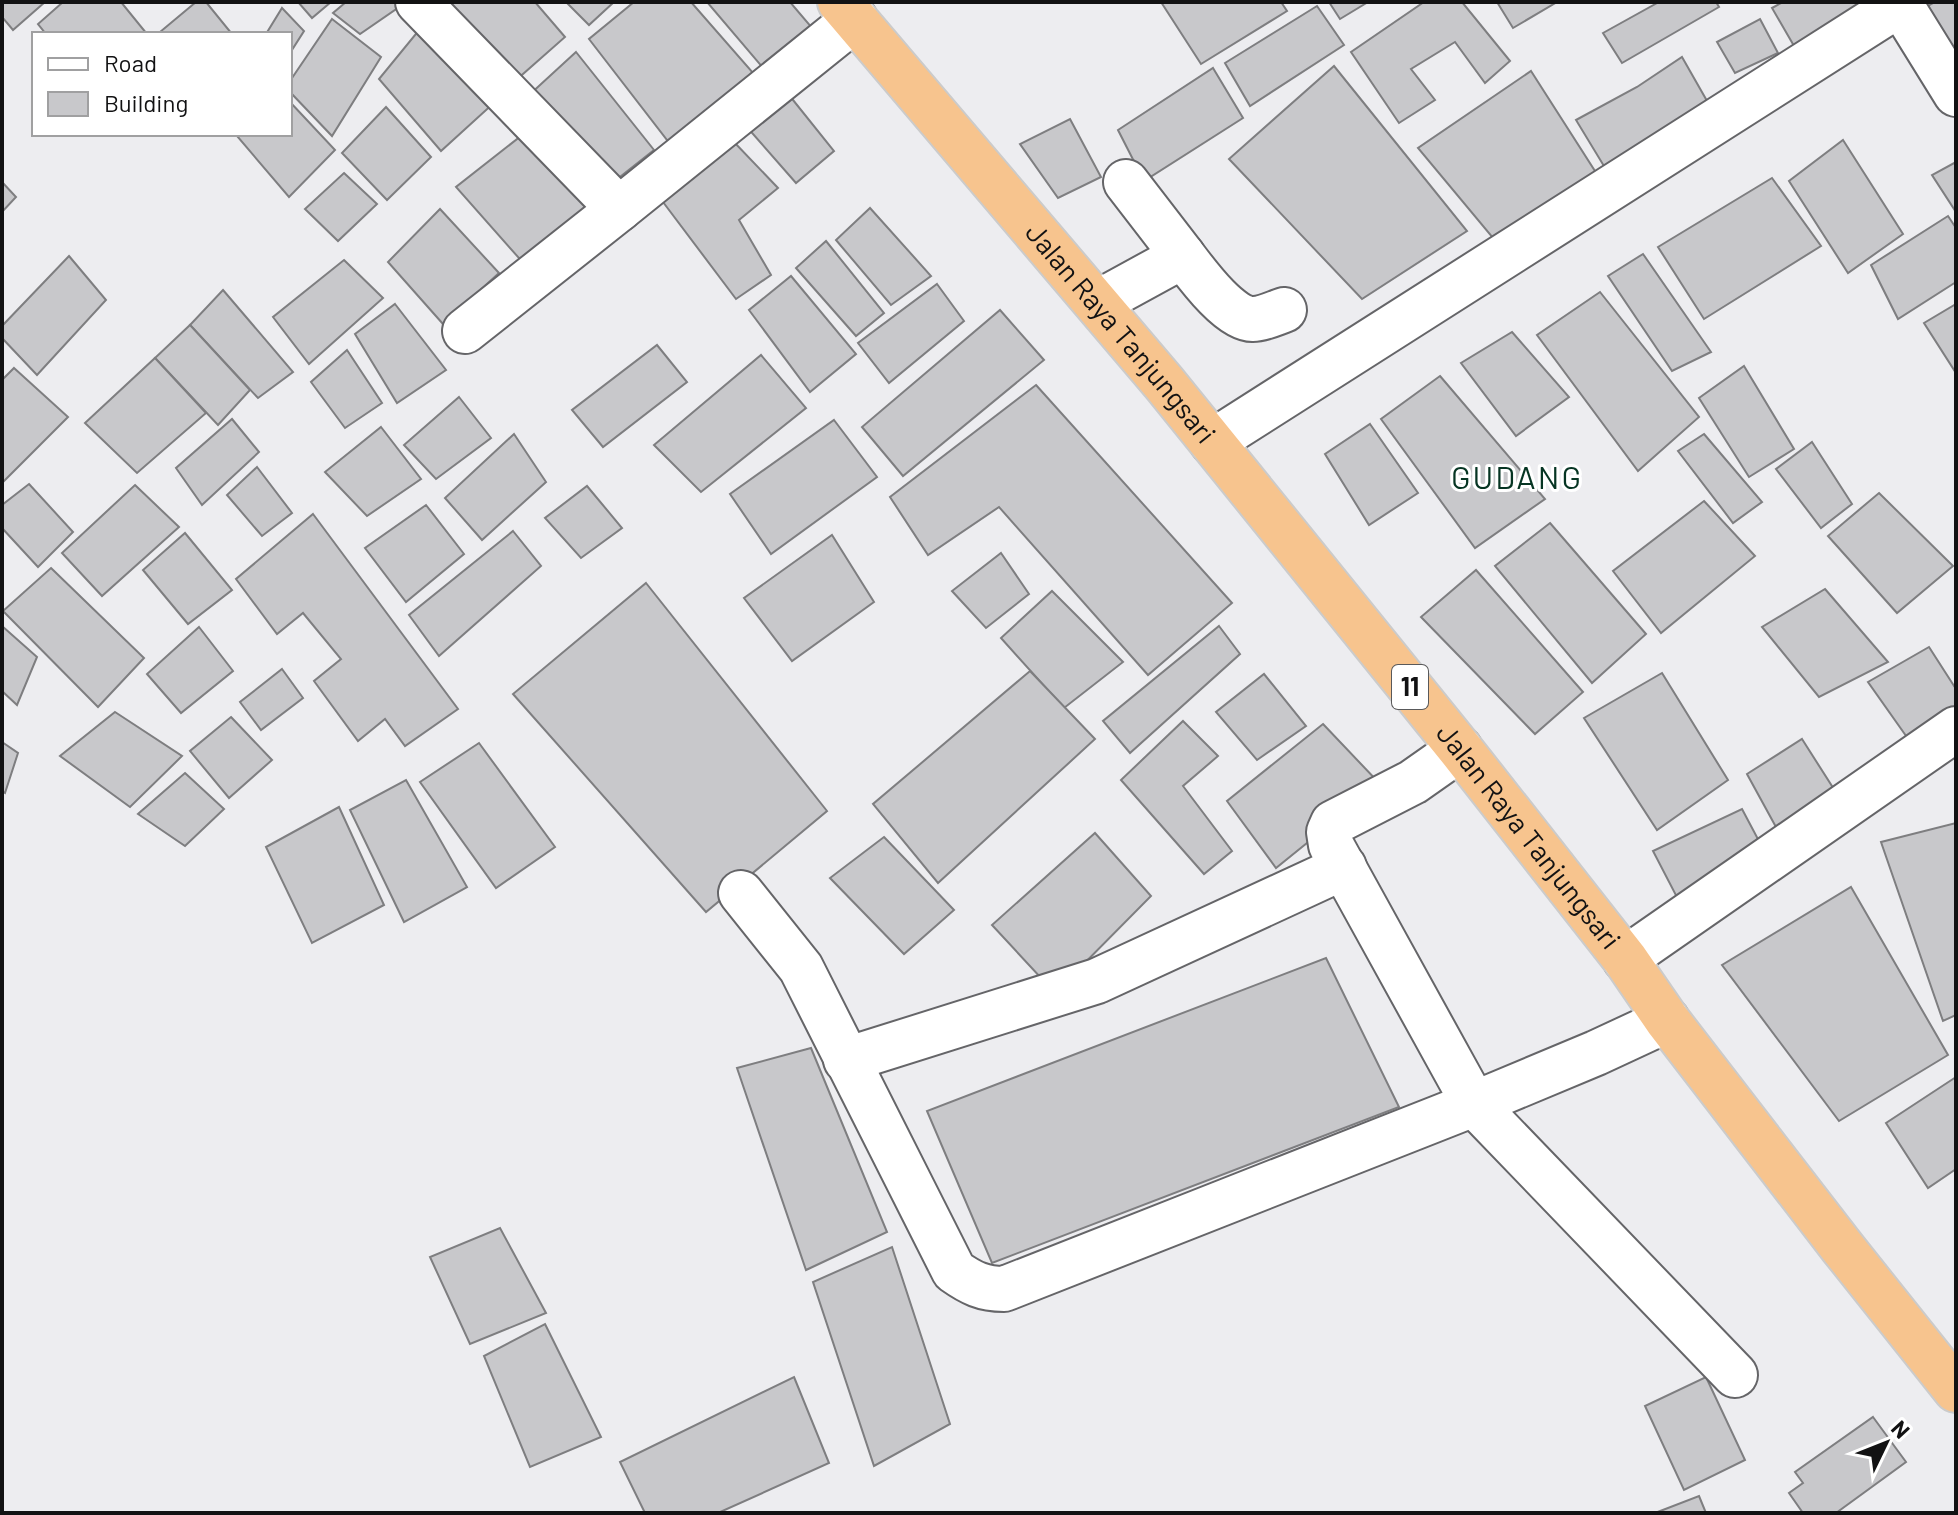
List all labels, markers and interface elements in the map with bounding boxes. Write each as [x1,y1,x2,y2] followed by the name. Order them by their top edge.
[32,32,292,136] legend
[104,48,157,77] text: Road
[104,88,188,117] text: Building
[1019,215,1224,450] street label: Jalan Raya Tanjungsari
[1451,457,1583,495] district label: GUDANG
[1392,665,1428,709] road number: 11
[1430,716,1629,955] street label: Jalan Raya Tanjungsari
[1846,1403,1926,1483] north arrow
[1887,1414,1916,1443] text: N

